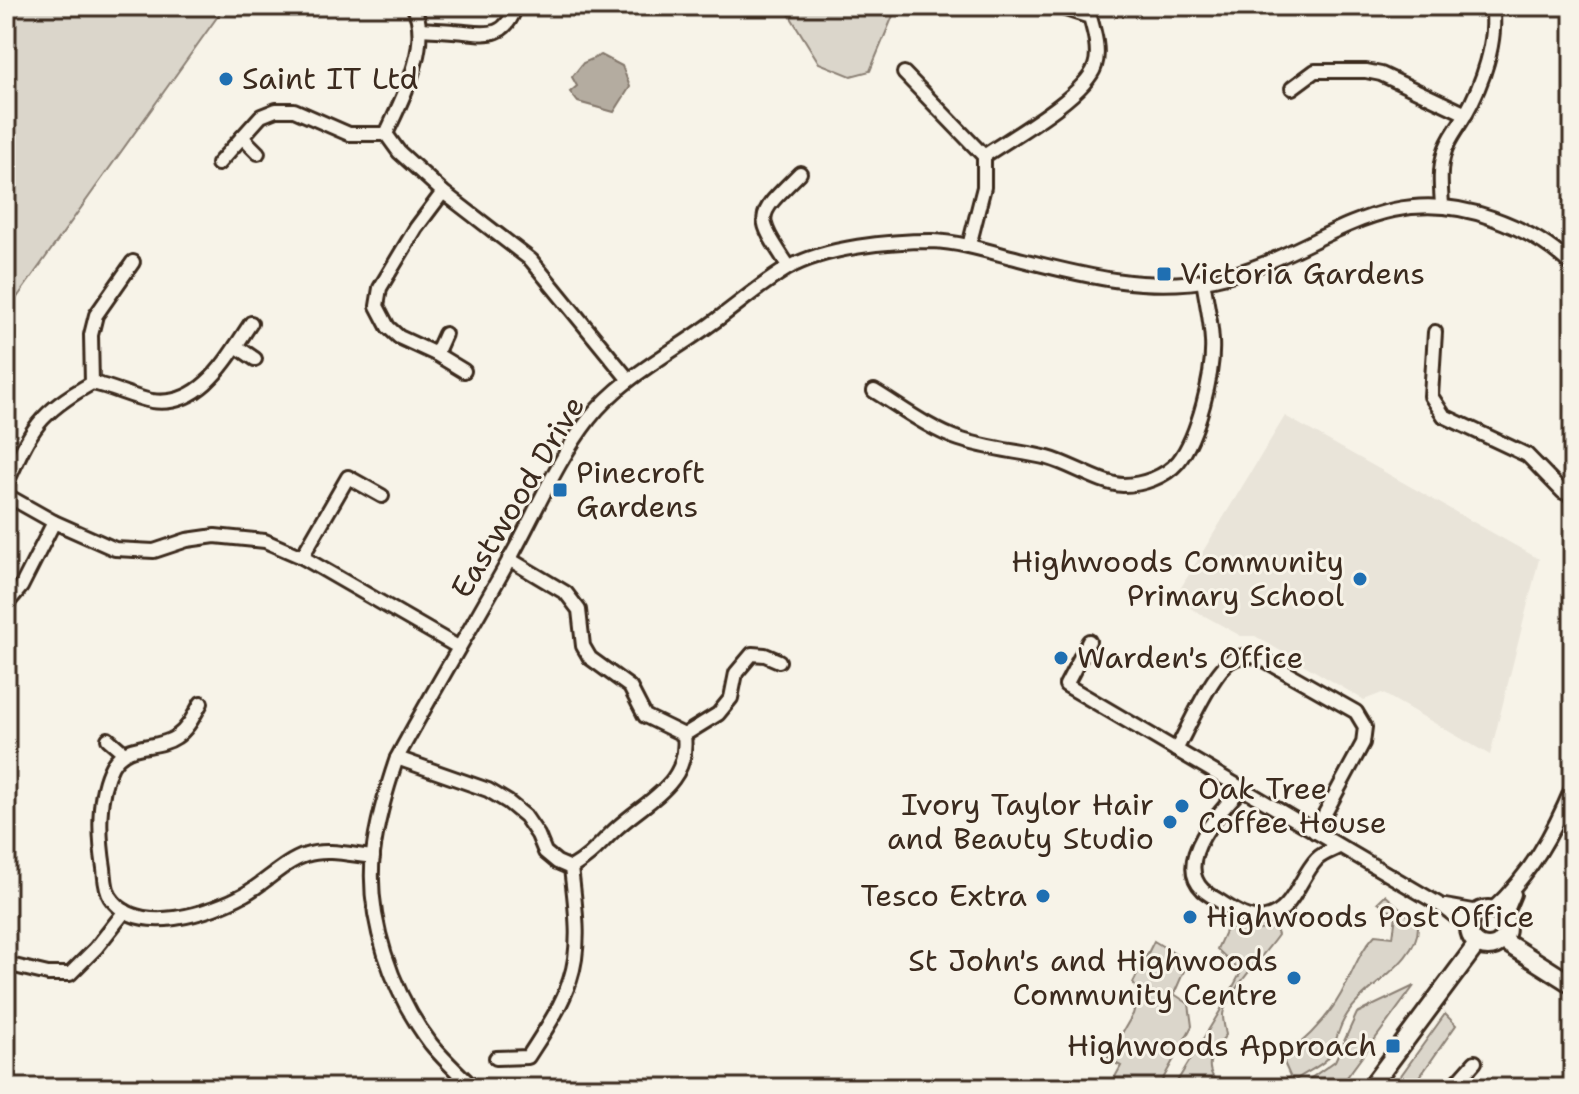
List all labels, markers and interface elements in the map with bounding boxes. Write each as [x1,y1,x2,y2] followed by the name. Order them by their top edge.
[242,58,418,99] place label: Saint IT Ltd
[217,70,235,88] marker: Saint IT Ltd
[1180,253,1425,294] place label: Victoria Gardens
[1155,265,1173,283] marker: Victoria Gardens
[441,388,594,605] street label: Eastwood Drive
[576,452,705,527] place label: Pinecroft Gardens
[551,481,569,499] marker: Pinecroft Gardens
[1011,541,1344,616] place label: Highwoods Community Primary School
[1351,570,1369,588] marker: Highwoods Community Primary School
[1077,637,1303,678] place label: Warden's Office
[1052,649,1070,667] marker: Warden's Office
[1198,768,1387,843] place label: Oak Tree Coffee House
[887,784,1154,859] place label: Ivory Taylor Hair and Beauty Studio
[1173,797,1191,815] marker: Oak Tree Coffee House
[1161,813,1179,831] marker: Ivory Taylor Hair and Beauty Studio
[860,875,1027,916] place label: Tesco Extra
[1034,887,1052,905] marker: Tesco Extra
[1206,896,1535,937] place label: Highwoods Post Office
[1181,908,1199,926] marker: Highwoods Post Office
[908,940,1278,1015] place label: St John's and Highwoods Community Centre
[1285,969,1303,987] marker: St John's and Highwoods Community Centre
[1067,1025,1377,1066] place label: Highwoods Approach
[1384,1037,1402,1055] marker: Highwoods Approach

